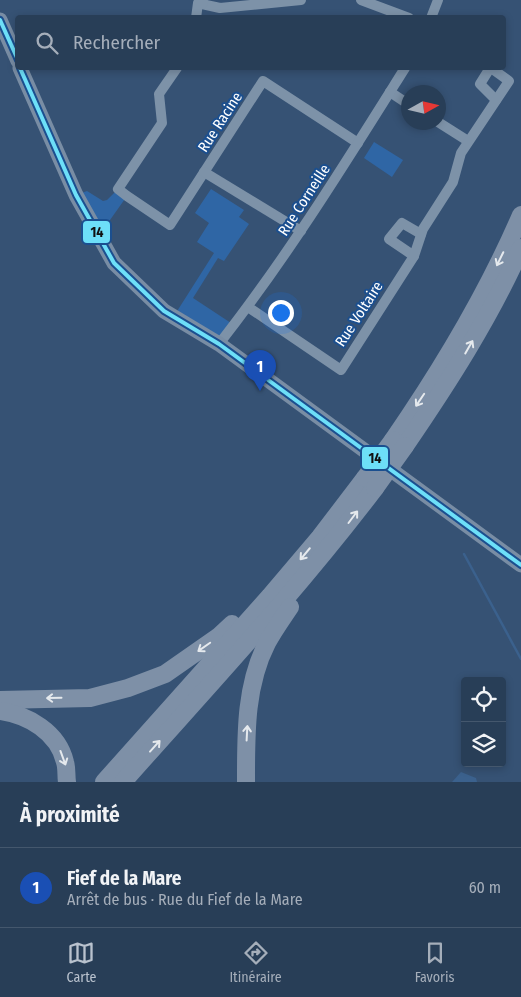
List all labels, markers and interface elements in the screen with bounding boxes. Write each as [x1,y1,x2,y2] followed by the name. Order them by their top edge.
[15,15,506,70] search box
[33,29,61,57] icon: search
[73,31,160,54] text: Rechercher
[401,85,446,130] north arrow
[194,89,246,155] street label: Rue Racine
[274,161,334,239] street label: Rue Corneille
[82,220,111,244] line badge: 14
[90,224,104,241] text: 14
[495,251,504,266] one-way arrow
[331,278,387,350] street label: Rue Voltaire
[268,300,294,326] your location
[465,340,475,354] one-way arrow
[244,350,276,391] pin: 1
[415,393,425,407] one-way arrow
[361,446,389,470] line badge: 14
[368,450,382,467] text: 14
[348,510,358,524] one-way arrow
[299,548,311,561] one-way arrow
[197,642,211,652] one-way arrow
[461,677,506,767] map controls
[461,677,506,722] button: locate
[46,694,62,703] one-way arrow
[461,722,506,767] button: layers
[242,726,251,742] one-way arrow
[149,739,161,752] one-way arrow
[59,750,68,765] one-way arrow
[20,802,120,828] text: À proximité
[67,867,181,890] text: Fief de la Mare
[33,878,39,897] text: 1
[469,878,501,897] text: 60 m
[67,890,303,909] text: Arrêt de bus · Rue du Fief de la Mare
[66,939,96,986] tab: Carte
[229,939,282,986] tab: Itinéraire
[415,939,455,986] tab: Favoris

